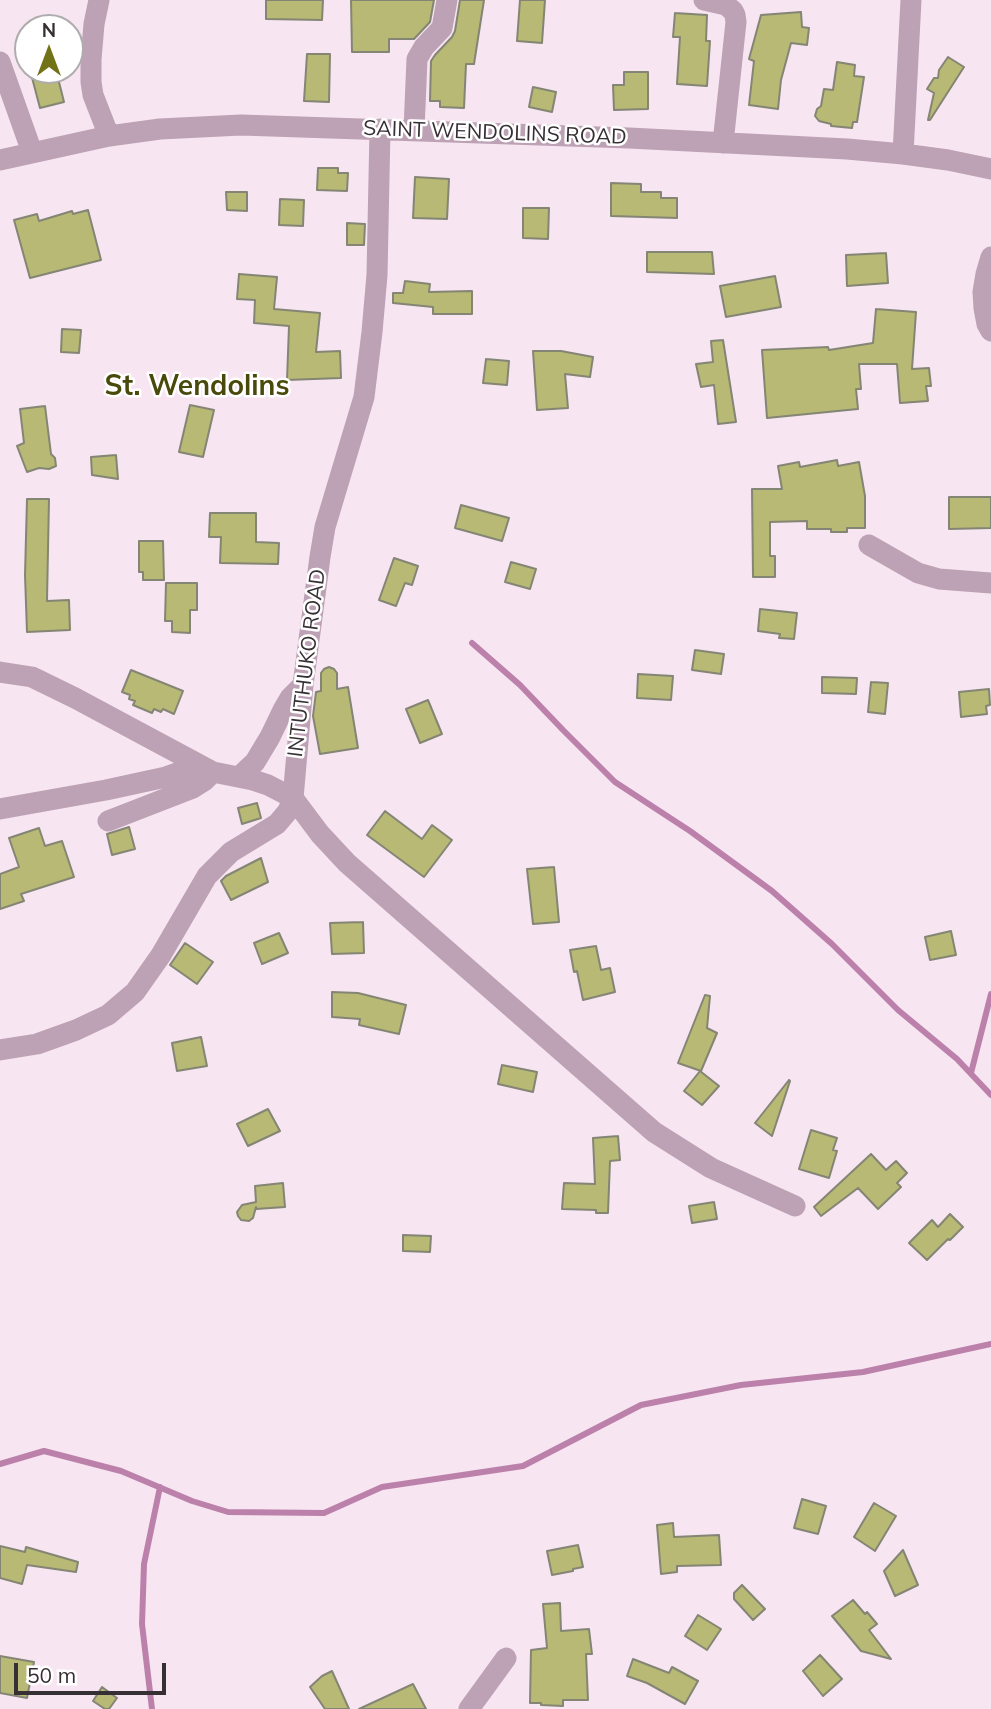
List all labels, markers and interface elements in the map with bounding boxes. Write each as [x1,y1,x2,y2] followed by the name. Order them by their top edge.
[14,14,84,84] north arrow
[42,18,56,42] text: N
[363,116,627,150] street label: SAINT WENDOLINS ROAD
[105,370,289,404] district label: St. Wendolins
[283,568,331,758] street label: INTUTHUKO ROAD
[18,1650,170,1694] scale bar
[27,1662,76,1688] text: 50 m

